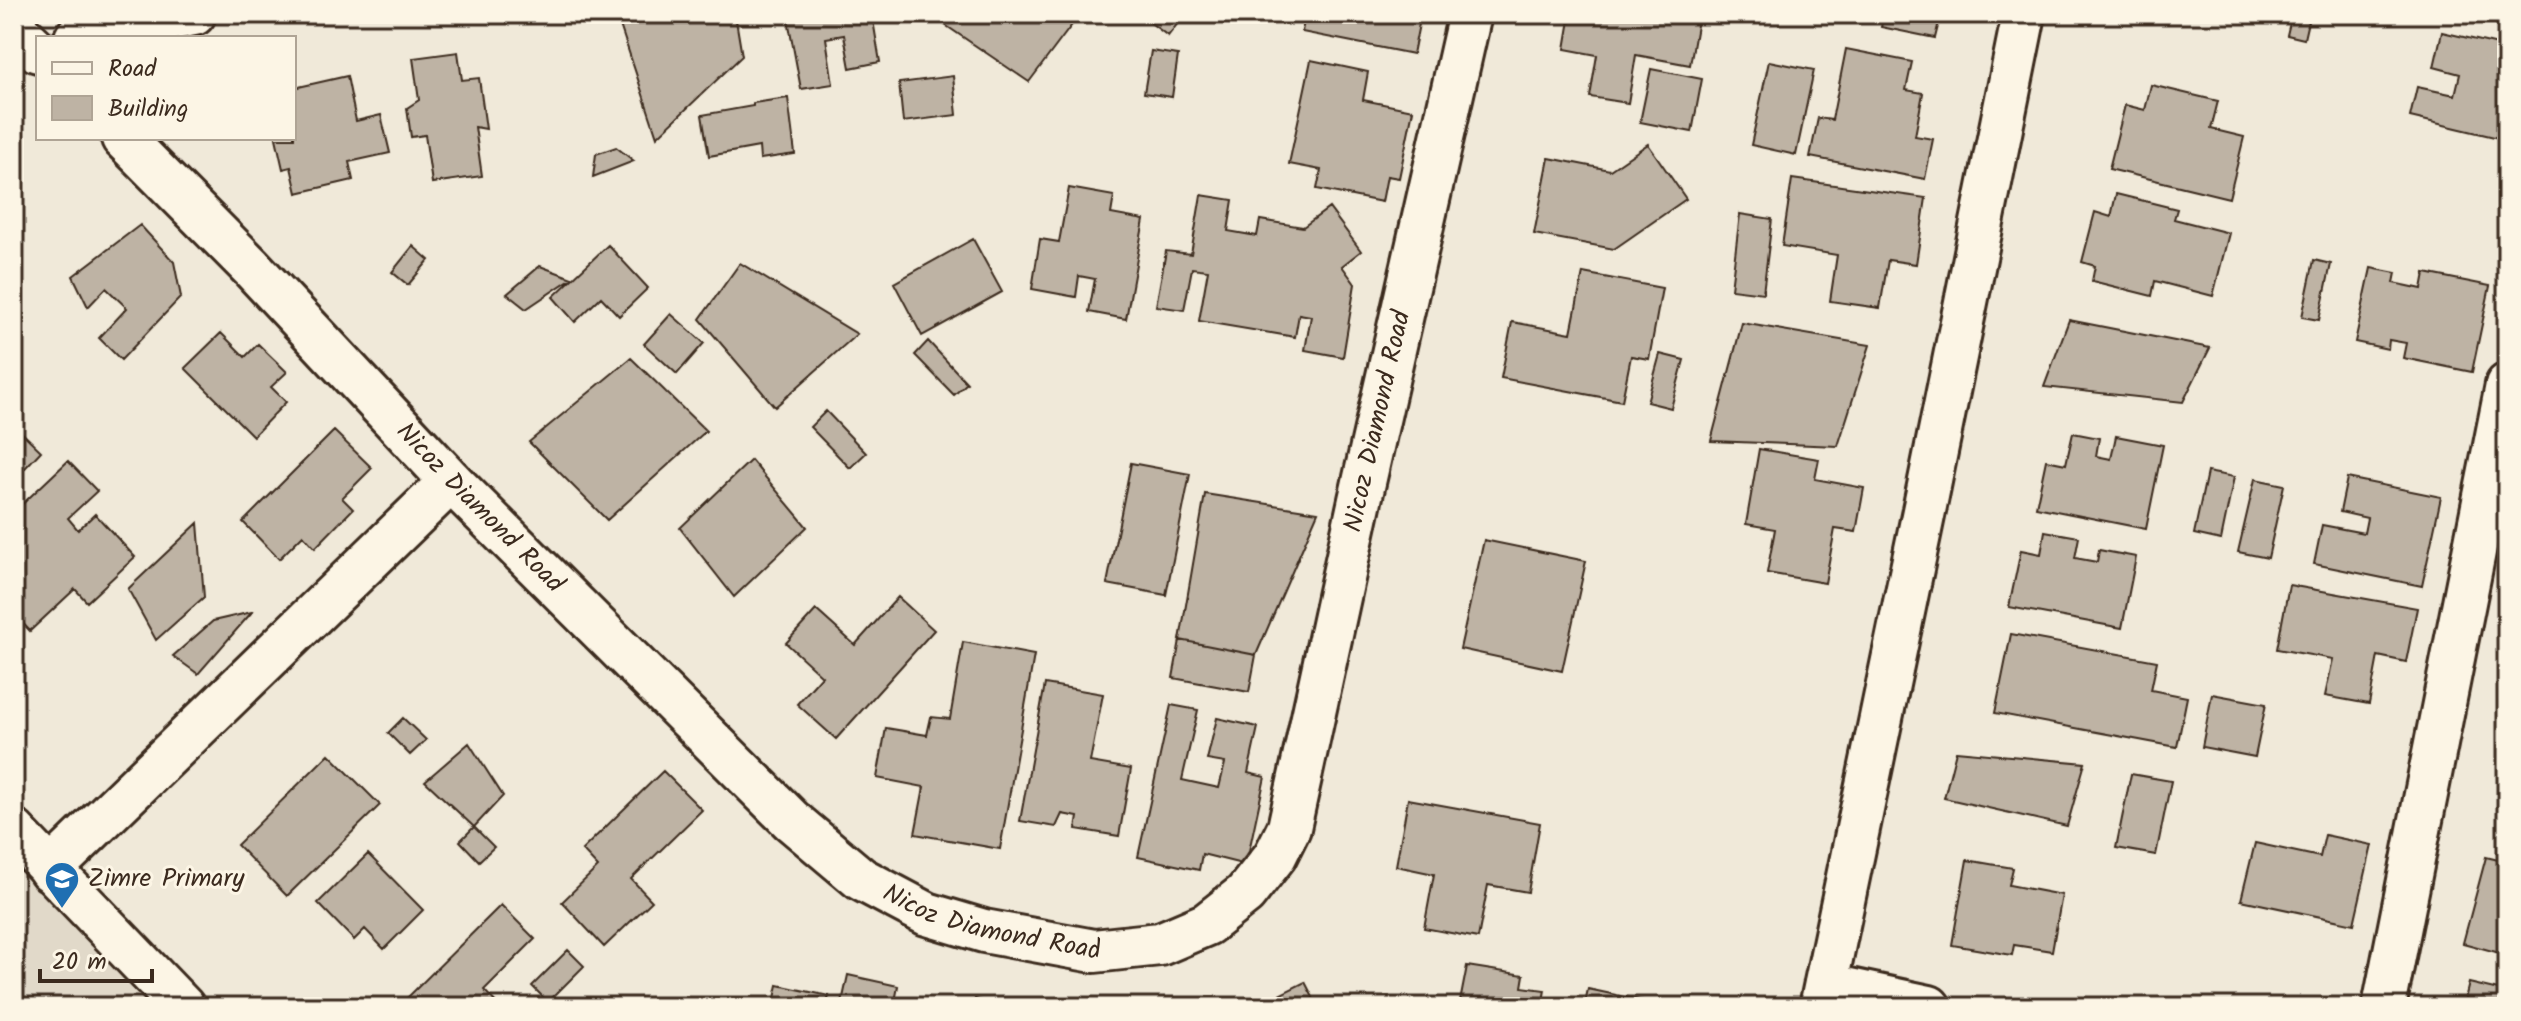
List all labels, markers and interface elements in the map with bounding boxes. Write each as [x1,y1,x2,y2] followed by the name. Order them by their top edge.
[36,36,296,140] legend
[108,50,157,89] text: Road
[108,90,188,129] text: Building
[1333,306,1423,536] street label: Nicoz Diamond Road
[385,413,575,604] street label: Nicoz Diamond Road
[88,858,245,900] place label: Zimre Primary
[43,860,81,910] school or university icon: Zimre Primary
[875,873,1104,973] street label: Nicoz Diamond Road
[40,933,152,983] scale bar
[52,943,107,982] text: 20 m

